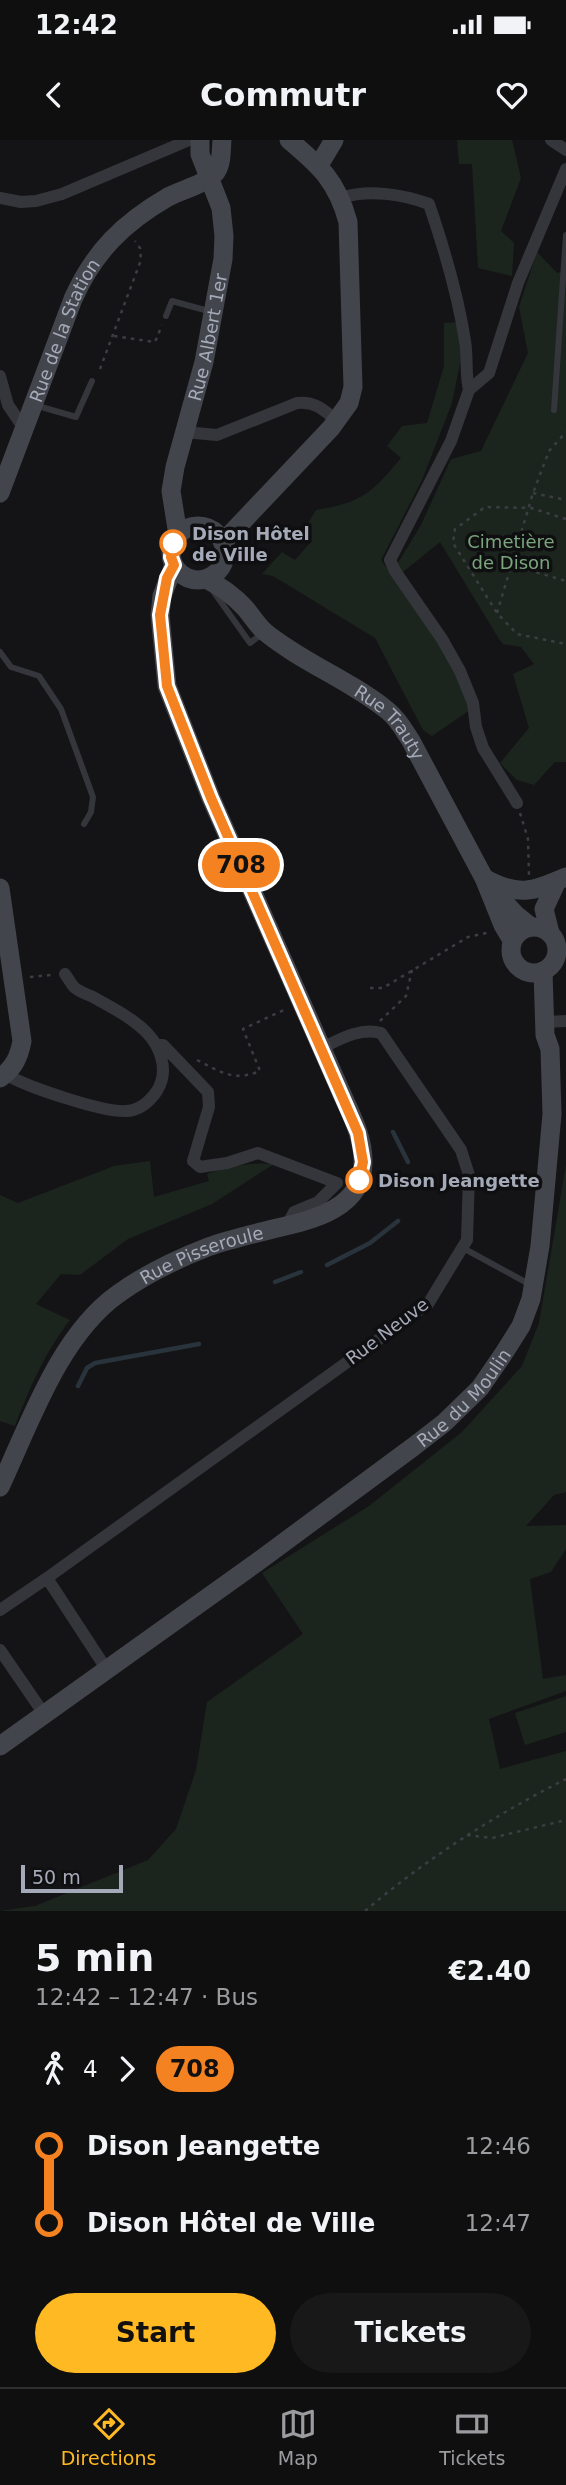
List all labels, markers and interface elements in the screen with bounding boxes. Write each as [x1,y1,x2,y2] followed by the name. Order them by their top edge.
[35,10,118,40] text: 12:42
[35,76,73,114] icon: back
[200,76,366,114] text: Commutr
[493,76,531,114] icon: heart
[25,254,104,405] street label: Rue de la Station
[183,271,231,403] street label: Rue Albert 1er
[192,523,310,565] place label: Dison Hôtel de Ville
[160,530,186,556] marker: Dison Hôtel de Ville
[467,531,555,573] park label: Cimetière de Dison
[351,680,430,763] street label: Rue Trauty
[201,842,281,888] line badge: 708
[216,851,266,879] text: 708
[346,1167,372,1193] marker: Dison Jeangette
[378,1170,540,1191] place label: Dison Jeangette
[136,1221,265,1288] street label: Rue Pisseroule
[342,1293,432,1369] street label: Rue Neuve
[412,1344,514,1451] street label: Rue du Moulin
[21,1862,122,1894] scale bar
[32,1866,81,1888] text: 50 m
[35,1936,154,1980] text: 5 min
[449,1956,531,1986] text: €2.40
[35,1984,258,2010] text: 12:42 – 12:47 · Bus
[35,2050,73,2088] icon: walk
[108,2050,146,2088] icon: forward
[170,2055,220,2083] text: 708
[83,2056,98,2082] text: 4
[87,2131,321,2161] text: Dison Jeangette
[465,2133,531,2159] text: 12:46
[87,2208,375,2238] text: Dison Hôtel de Ville
[465,2210,531,2236] text: 12:47
[35,2293,276,2373] button: Start
[290,2293,531,2373] button: Tickets
[61,2405,156,2469] tab: Directions
[278,2405,318,2469] tab: Map
[439,2405,505,2469] tab: Tickets

